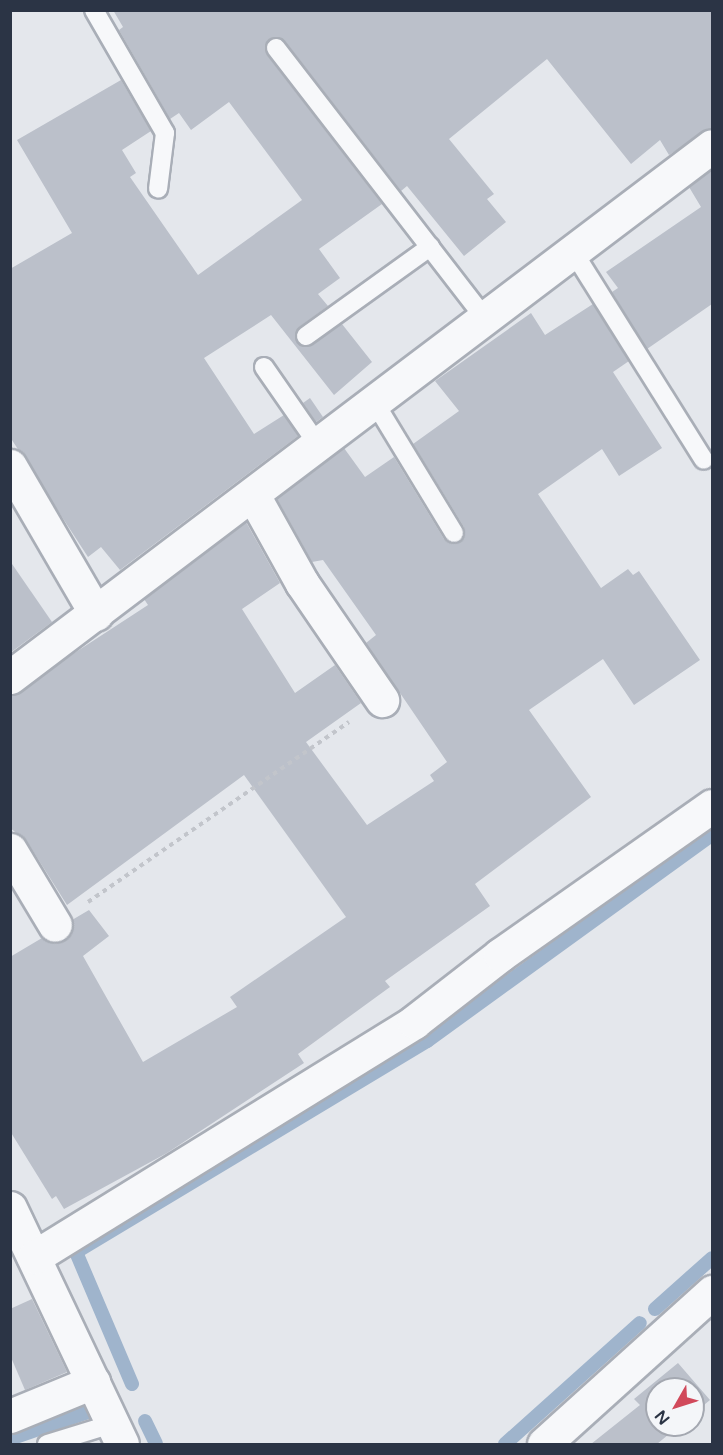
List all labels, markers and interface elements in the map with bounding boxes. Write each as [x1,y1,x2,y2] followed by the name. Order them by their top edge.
[645,1377,705,1437] north arrow
[651,1406,674,1428] text: N

